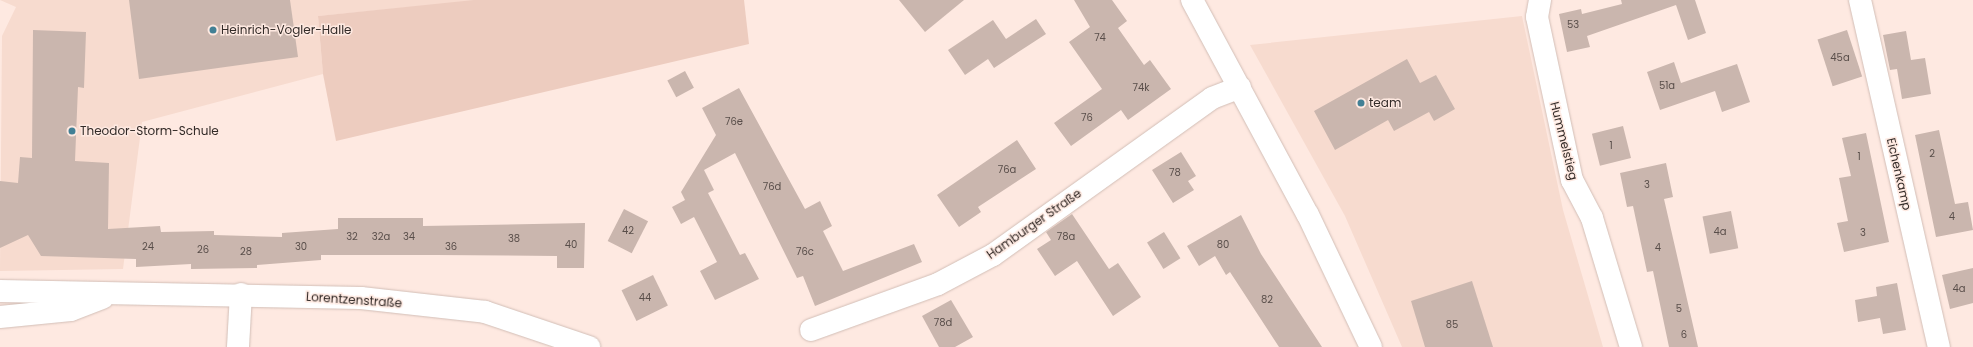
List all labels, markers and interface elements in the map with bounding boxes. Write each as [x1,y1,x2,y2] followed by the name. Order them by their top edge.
[1567,19,1579,31] house number: 53
[221,23,352,37] place label: Heinrich-Vogler-Halle
[208,25,218,35] marker: Heinrich-Vogler-Halle
[1094,32,1106,44] house number: 74
[1830,52,1850,64] house number: 45a
[1659,80,1675,92] house number: 51a
[1133,82,1149,94] house number: 74k
[1369,96,1401,110] place label: team
[1356,98,1366,108] marker: team
[1547,100,1581,182] street label: Hummelstieg
[1081,112,1093,124] house number: 76
[725,116,743,128] house number: 76e
[80,124,219,138] place label: Theodor-Storm-Schule
[67,126,77,136] marker: Theodor-Storm-Schule
[1884,136,1914,212] street label: Eichenkamp
[1609,140,1613,152] house number: 1
[1929,148,1935,160] house number: 2
[1857,151,1861,163] house number: 1
[998,164,1016,176] house number: 76a
[1169,167,1181,179] house number: 78
[1644,179,1650,191] house number: 3
[763,181,781,193] house number: 76d
[984,186,1084,262] street label: Hamburger Straße
[1949,211,1955,223] house number: 4
[622,225,634,237] house number: 42
[1713,226,1727,238] house number: 4a
[1860,227,1866,239] house number: 3
[346,231,358,243] house number: 32
[372,231,390,243] house number: 32a
[403,231,415,243] house number: 34
[1057,231,1075,243] house number: 78a
[508,233,520,245] house number: 38
[565,239,577,251] house number: 40
[1217,239,1229,251] house number: 80
[142,241,154,253] house number: 24
[295,241,307,253] house number: 30
[445,241,457,253] house number: 36
[1655,242,1661,254] house number: 4
[197,244,209,256] house number: 26
[240,246,252,258] house number: 28
[796,246,814,258] house number: 76c
[1952,283,1966,295] house number: 4a
[305,289,403,311] street label: Lorentzenstraße
[639,292,651,304] house number: 44
[1261,294,1273,306] house number: 82
[1676,303,1682,315] house number: 5
[934,317,952,329] house number: 78d
[1446,319,1458,331] house number: 85
[1681,329,1687,341] house number: 6

